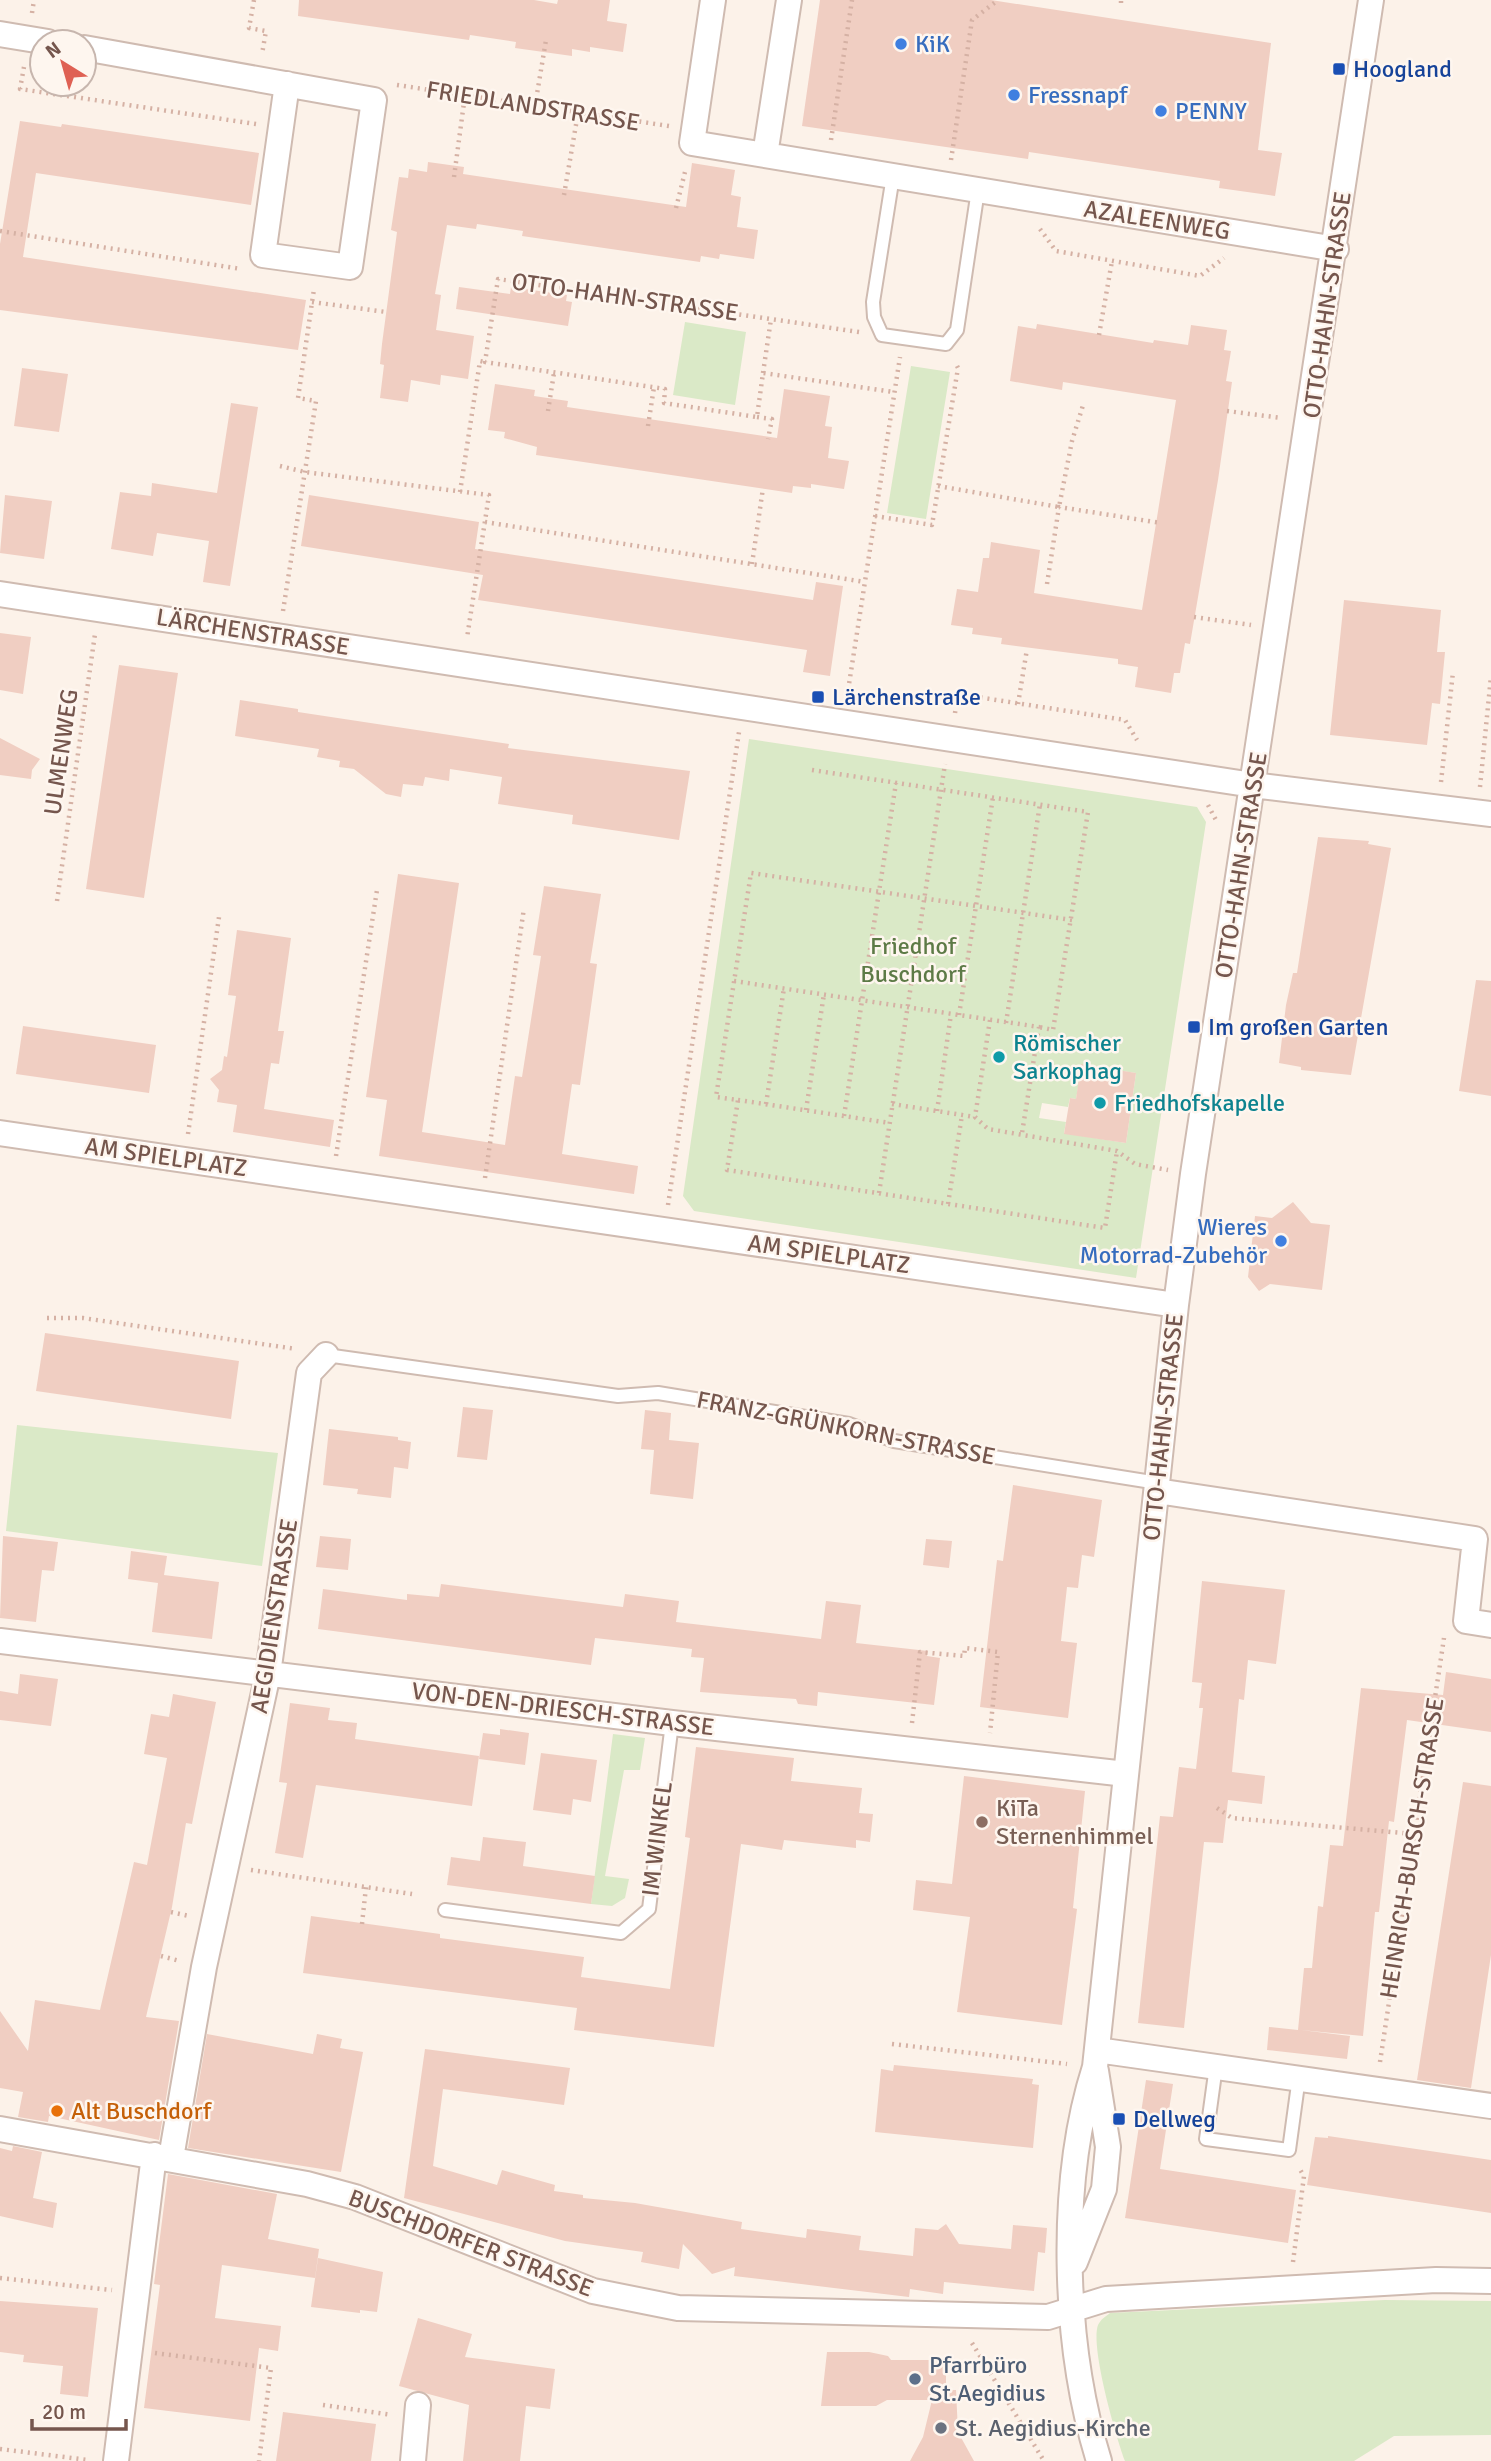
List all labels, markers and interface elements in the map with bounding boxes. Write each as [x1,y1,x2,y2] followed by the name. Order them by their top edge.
[28,28,98,98] north arrow
[915,29,950,59] place label: KiK
[893,36,909,52] marker: KiK
[41,37,66,64] text: N
[1353,54,1452,84] place label: Hoogland
[1331,61,1347,77] marker: Hoogland
[424,74,642,138] street label: FRIEDLANDSTRASSE
[1028,80,1128,110] place label: Fressnapf
[1006,87,1022,103] marker: Fressnapf
[1175,96,1247,126] place label: PENNY
[1153,103,1169,119] marker: PENNY
[1296,190,1358,420] street label: OTTO-HAHN-STRASSE
[1082,194,1232,246] street label: AZALEENWEG
[510,266,740,328] street label: OTTO-HAHN-STRASSE
[154,602,352,662] street label: LÄRCHENSTRASSE
[832,682,981,712] place label: Lärchenstraße
[37,687,85,817] street label: ULMENWEG
[810,689,826,705] marker: Lärchenstraße
[1208,750,1274,980] street label: OTTO-HAHN-STRASSE
[860,931,967,989] park label: Friedhof Buschdorf
[1208,1012,1388,1042] place label: Im großen Garten
[1186,1019,1202,1035] marker: Im großen Garten
[1013,1028,1122,1086] place label: Römischer Sarkophag
[991,1049,1007,1065] marker: Römischer Sarkophag
[1114,1088,1285,1118] place label: Friedhofskapelle
[1092,1095,1108,1111] marker: Friedhofskapelle
[83,1131,249,1183] street label: AM SPIELPLATZ
[1079,1212,1267,1270] place label: Wieres Motorrad-Zubehör
[746,1228,912,1280] street label: AM SPIELPLATZ
[1273,1233,1289,1249] marker: Wieres Motorrad-Zubehör
[1136,1312,1190,1542] street label: OTTO-HAHN-STRASSE
[694,1384,998,1472] street label: FRANZ-GRÜNKORN-STRASSE
[244,1516,304,1716] street label: AEGIDIENSTRASSE
[410,1676,716,1742] street label: VON-DEN-DRIESCH-STRASSE
[1373,1695,1451,2001] street label: HEINRICH-BURSCH-STRASSE
[635,1780,679,1898] street label: IM WINKEL
[996,1793,1153,1851] place label: KiTa Sternenhimmel
[974,1814,990,1830] marker: KiTa Sternenhimmel
[71,2096,212,2126] place label: Alt Buschdorf
[49,2103,65,2119] marker: Alt Buschdorf
[1133,2104,1216,2134] place label: Dellweg
[1111,2111,1127,2127] marker: Dellweg
[344,2182,598,2304] street label: BUSCHDORFER STRASSE
[929,2350,1045,2408] place label: Pfarrbüro St.Aegidius
[907,2371,923,2387] marker: Pfarrbüro St.Aegidius
[32,2388,126,2432] scale bar
[42,2399,86,2425] text: 20 m
[955,2413,1151,2443] place label: St. Aegidius-Kirche
[933,2420,949,2436] marker: St. Aegidius-Kirche

